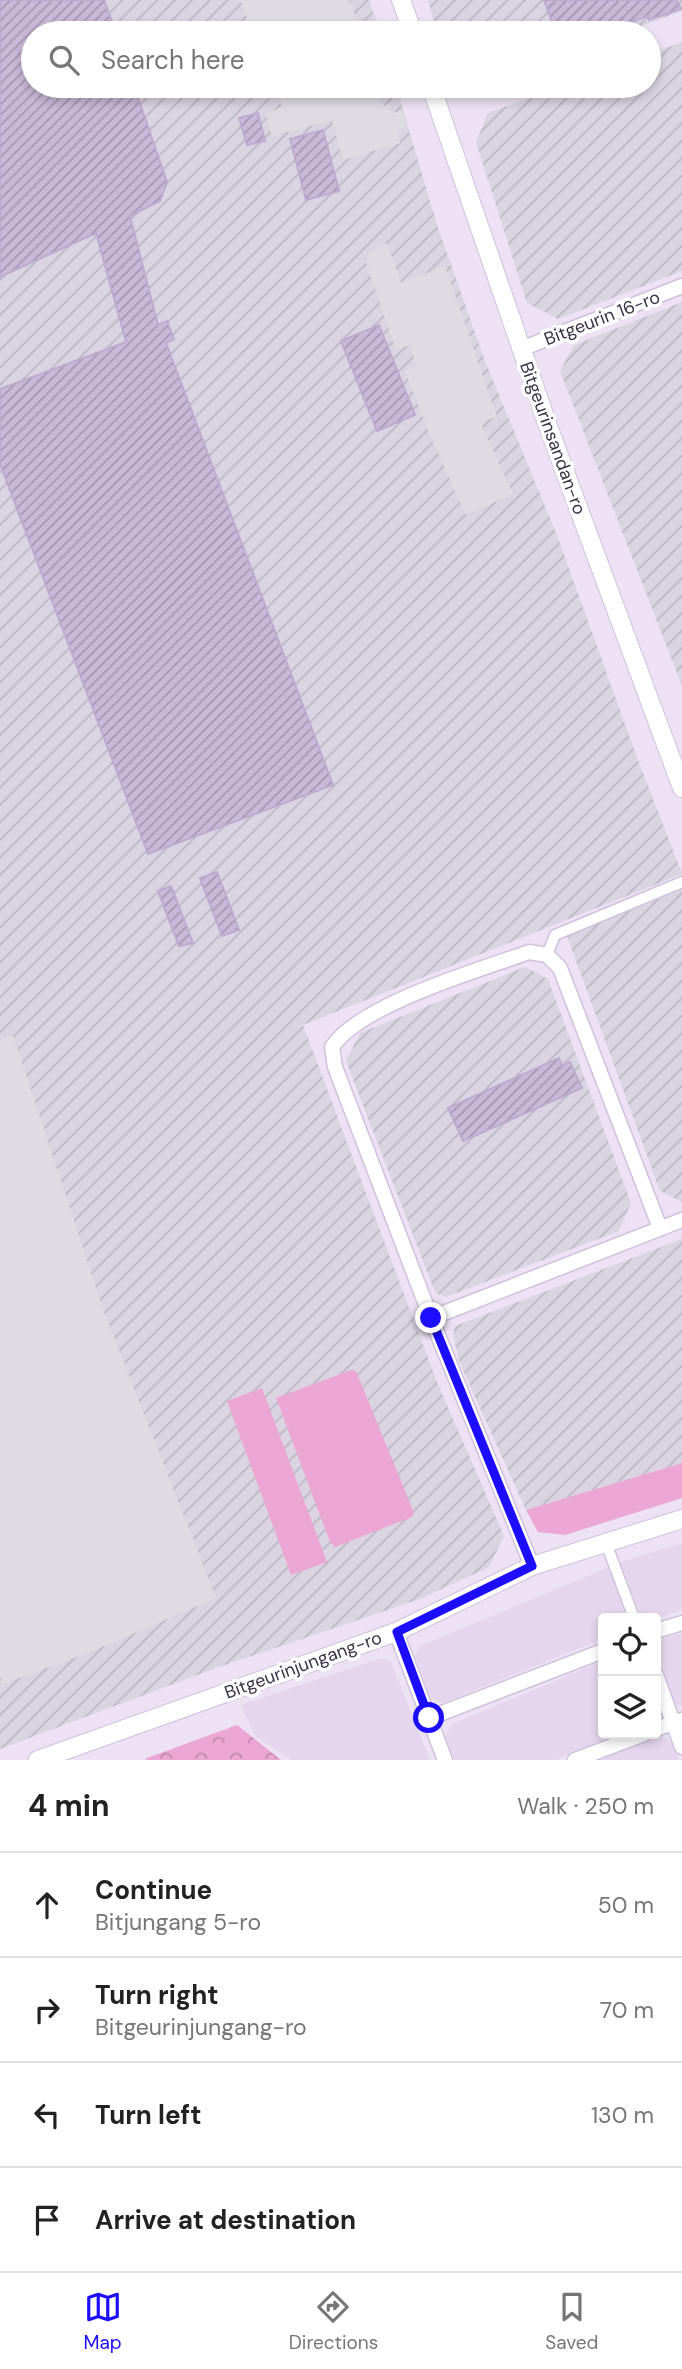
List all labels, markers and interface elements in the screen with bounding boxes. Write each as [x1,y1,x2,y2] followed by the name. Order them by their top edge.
[21,21,661,98] search box
[45,41,83,79] icon: search
[101,43,244,77] text: Search here
[541,285,663,351] street label: Bitgeurin 16-ro
[514,358,592,518] street label: Bitgeurinsandan-ro
[415,1302,446,1333] route end
[598,1613,661,1739] map controls
[598,1613,661,1676] button: locate
[221,1625,385,1705] street label: Bitgeurinjungang-ro
[598,1676,661,1739] button: layers
[413,1702,444,1733] route start
[28,1786,110,1825] text: 4 min
[517,1791,654,1821] text: Walk · 250 m
[95,1873,212,1907] text: Continue
[28,1886,66,1924] icon: ahead
[598,1890,654,1920] text: 50 m
[95,1907,261,1937] text: Bitjungang 5-ro
[95,1978,219,2012] text: Turn right
[28,1991,66,2029] icon: right
[600,1995,654,2025] text: 70 m
[95,2012,307,2042] text: Bitgeurinjungang-ro
[28,2096,66,2134] icon: left
[95,2098,202,2132] text: Turn left
[591,2100,654,2130] text: 130 m
[28,2201,66,2239] icon: arrive
[95,2203,356,2237] text: Arrive at destination
[84,2288,122,2355] tab: Map
[289,2288,378,2355] tab: Directions
[545,2288,598,2355] tab: Saved

